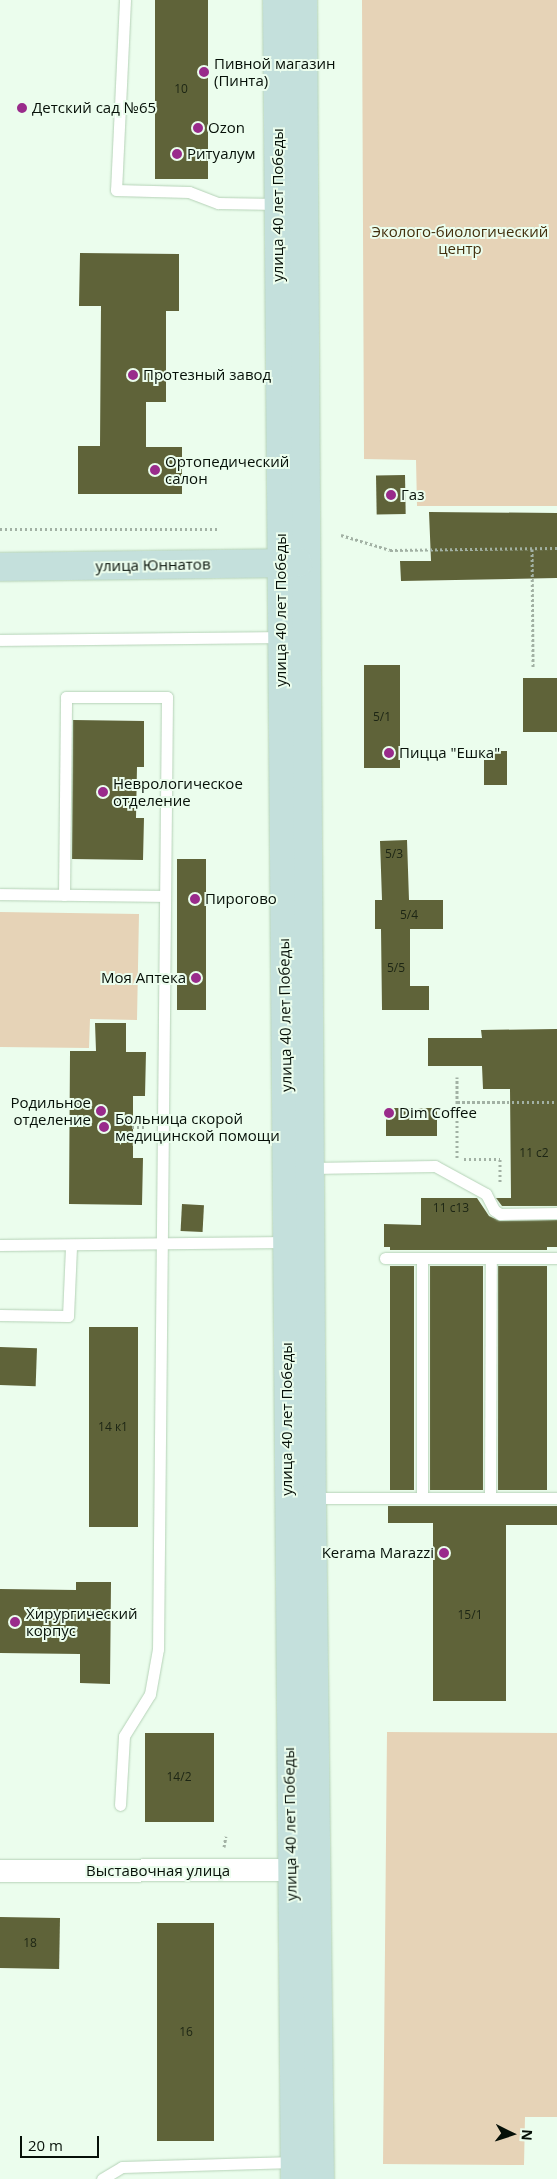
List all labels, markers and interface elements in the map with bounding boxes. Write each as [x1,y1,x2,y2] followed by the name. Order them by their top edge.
[214,54,335,89] place label: Пивной магазин (Пинта)
[198,66,210,78] marker: Пивной магазин (Пинта)
[174,82,188,96] house number: 10
[32,99,156,117] place label: Детский сад №65
[16,102,28,114] marker: Детский сад №65
[208,119,245,137] place label: Ozon
[192,122,204,134] marker: Ozon
[269,128,287,282] street label: улица 40 лет Победы
[187,145,256,163] place label: Ритуалум
[171,148,183,160] marker: Ритуалум
[372,222,548,257] park label: Эколого-биологический центр
[143,366,271,384] place label: Протезный завод
[127,369,139,381] marker: Протезный завод
[165,452,289,487] place label: Ортопедический салон
[149,464,161,476] marker: Ортопедический салон
[401,486,424,504] place label: Газ
[385,489,397,501] marker: Газ
[272,533,290,687] street label: улица 40 лет Победы
[95,555,211,575] street label: улица Юннатов
[373,710,391,724] house number: 5/1
[399,744,500,762] place label: Пицца "Ешка"
[383,747,395,759] marker: Пицца "Ешка"
[113,774,243,809] place label: Неврологическое отделение
[97,786,109,798] marker: Неврологическое отделение
[385,847,403,861] house number: 5/3
[205,890,277,908] place label: Пирогово
[189,893,201,905] marker: Пирогово
[400,908,418,922] house number: 5/4
[275,938,295,1092] street label: улица 40 лет Победы
[387,961,405,975] house number: 5/5
[101,969,186,987] place label: Моя Аптека
[190,972,202,984] marker: Моя Аптека
[10,1093,91,1128] place label: Родильное отделение
[399,1104,477,1122] place label: Dim Coffee
[95,1105,107,1117] marker: Родильное отделение
[383,1107,395,1119] marker: Dim Coffee
[115,1109,280,1144] place label: Больница скорой медицинской помощи
[97,1120,111,1134] marker: Больница скорой медицинской помощи
[519,1146,549,1160] house number: 11 с2
[433,1201,469,1215] house number: 11 с13
[278,1342,296,1496] street label: улица 40 лет Победы
[98,1420,128,1434] house number: 14 к1
[322,1544,434,1562] place label: Kerama Marazzi
[438,1547,450,1559] marker: Kerama Marazzi
[26,1604,138,1639] place label: Хирургический корпус
[458,1608,482,1622] house number: 15/1
[8,1615,22,1629] marker: Хирургический корпус
[280,1747,300,1901] street label: улица 40 лет Победы
[167,1770,191,1784] house number: 14/2
[86,1862,230,1880] street label: Выставочная улица
[23,1936,37,1950] house number: 18
[179,2025,193,2039] house number: 16
[487,2109,537,2159] north arrow
[22,2126,101,2158] scale bar
[518,2129,537,2141] text: N
[28,2135,63,2155] text: 20 m

